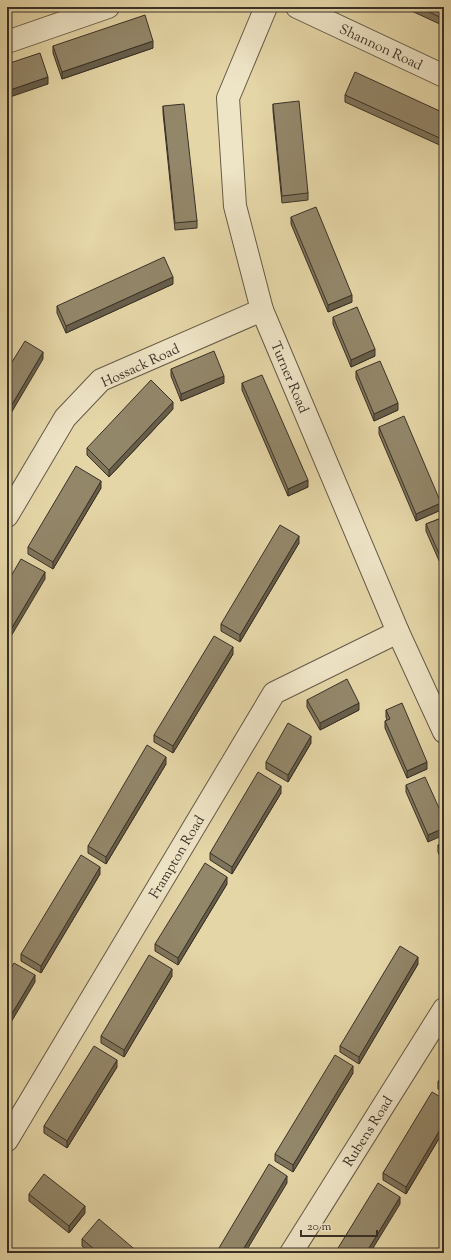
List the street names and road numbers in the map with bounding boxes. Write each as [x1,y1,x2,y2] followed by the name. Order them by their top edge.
[335,20,425,77] street label: Shannon Road
[264,339,313,417] street label: Turner Road
[98,340,183,394] street label: Hossack Road
[145,812,211,903] street label: Frampton Road
[339,1093,399,1171] street label: Rubens Road

